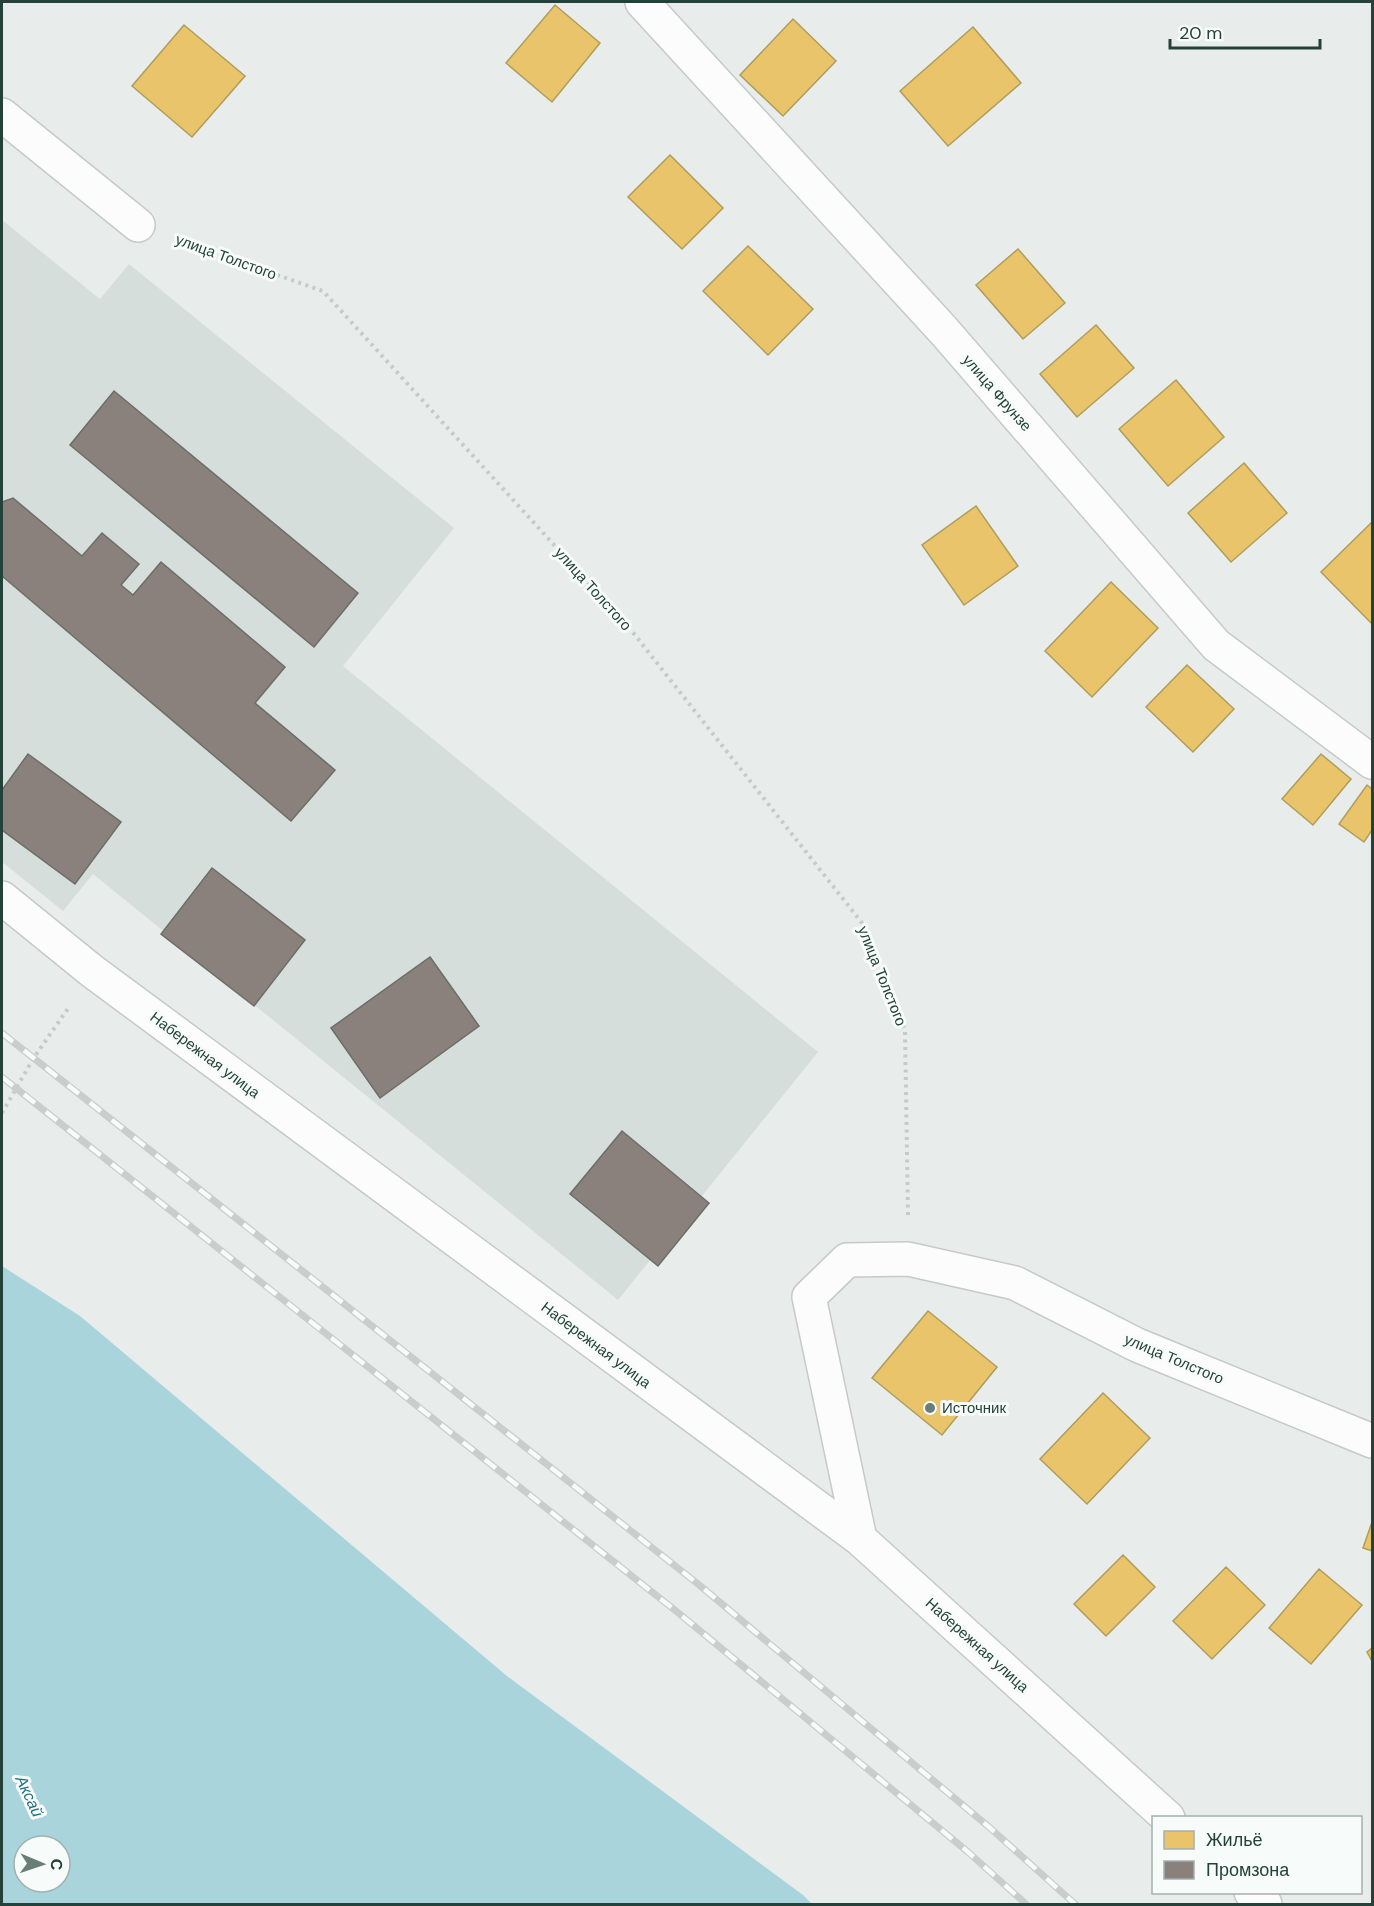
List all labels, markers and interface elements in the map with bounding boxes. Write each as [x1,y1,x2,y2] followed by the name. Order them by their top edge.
[1170,12,1320,50] scale bar
[1179,21,1222,45] text: 20 m
[173,229,279,285] street label: улица Толстого
[958,350,1036,436] street label: улица Фрунзе
[550,543,636,635] street label: улица Толстого
[853,923,911,1029] street label: улица Толстого
[146,1007,264,1103] street label: Набережная улица
[537,1297,655,1393] street label: Набережная улица
[1121,1329,1227,1389] street label: улица Толстого
[942,1398,1006,1418] place label: Источник
[923,1401,937,1415] marker: Источник
[921,1593,1033,1697] street label: Набережная улица
[10,1771,48,1821] water label: Аксай
[1152,1816,1362,1894] legend
[1206,1828,1263,1852] text: Жильё
[12,1834,72,1894] north arrow
[46,1858,67,1871] text: С
[1206,1858,1290,1882] text: Промзона

